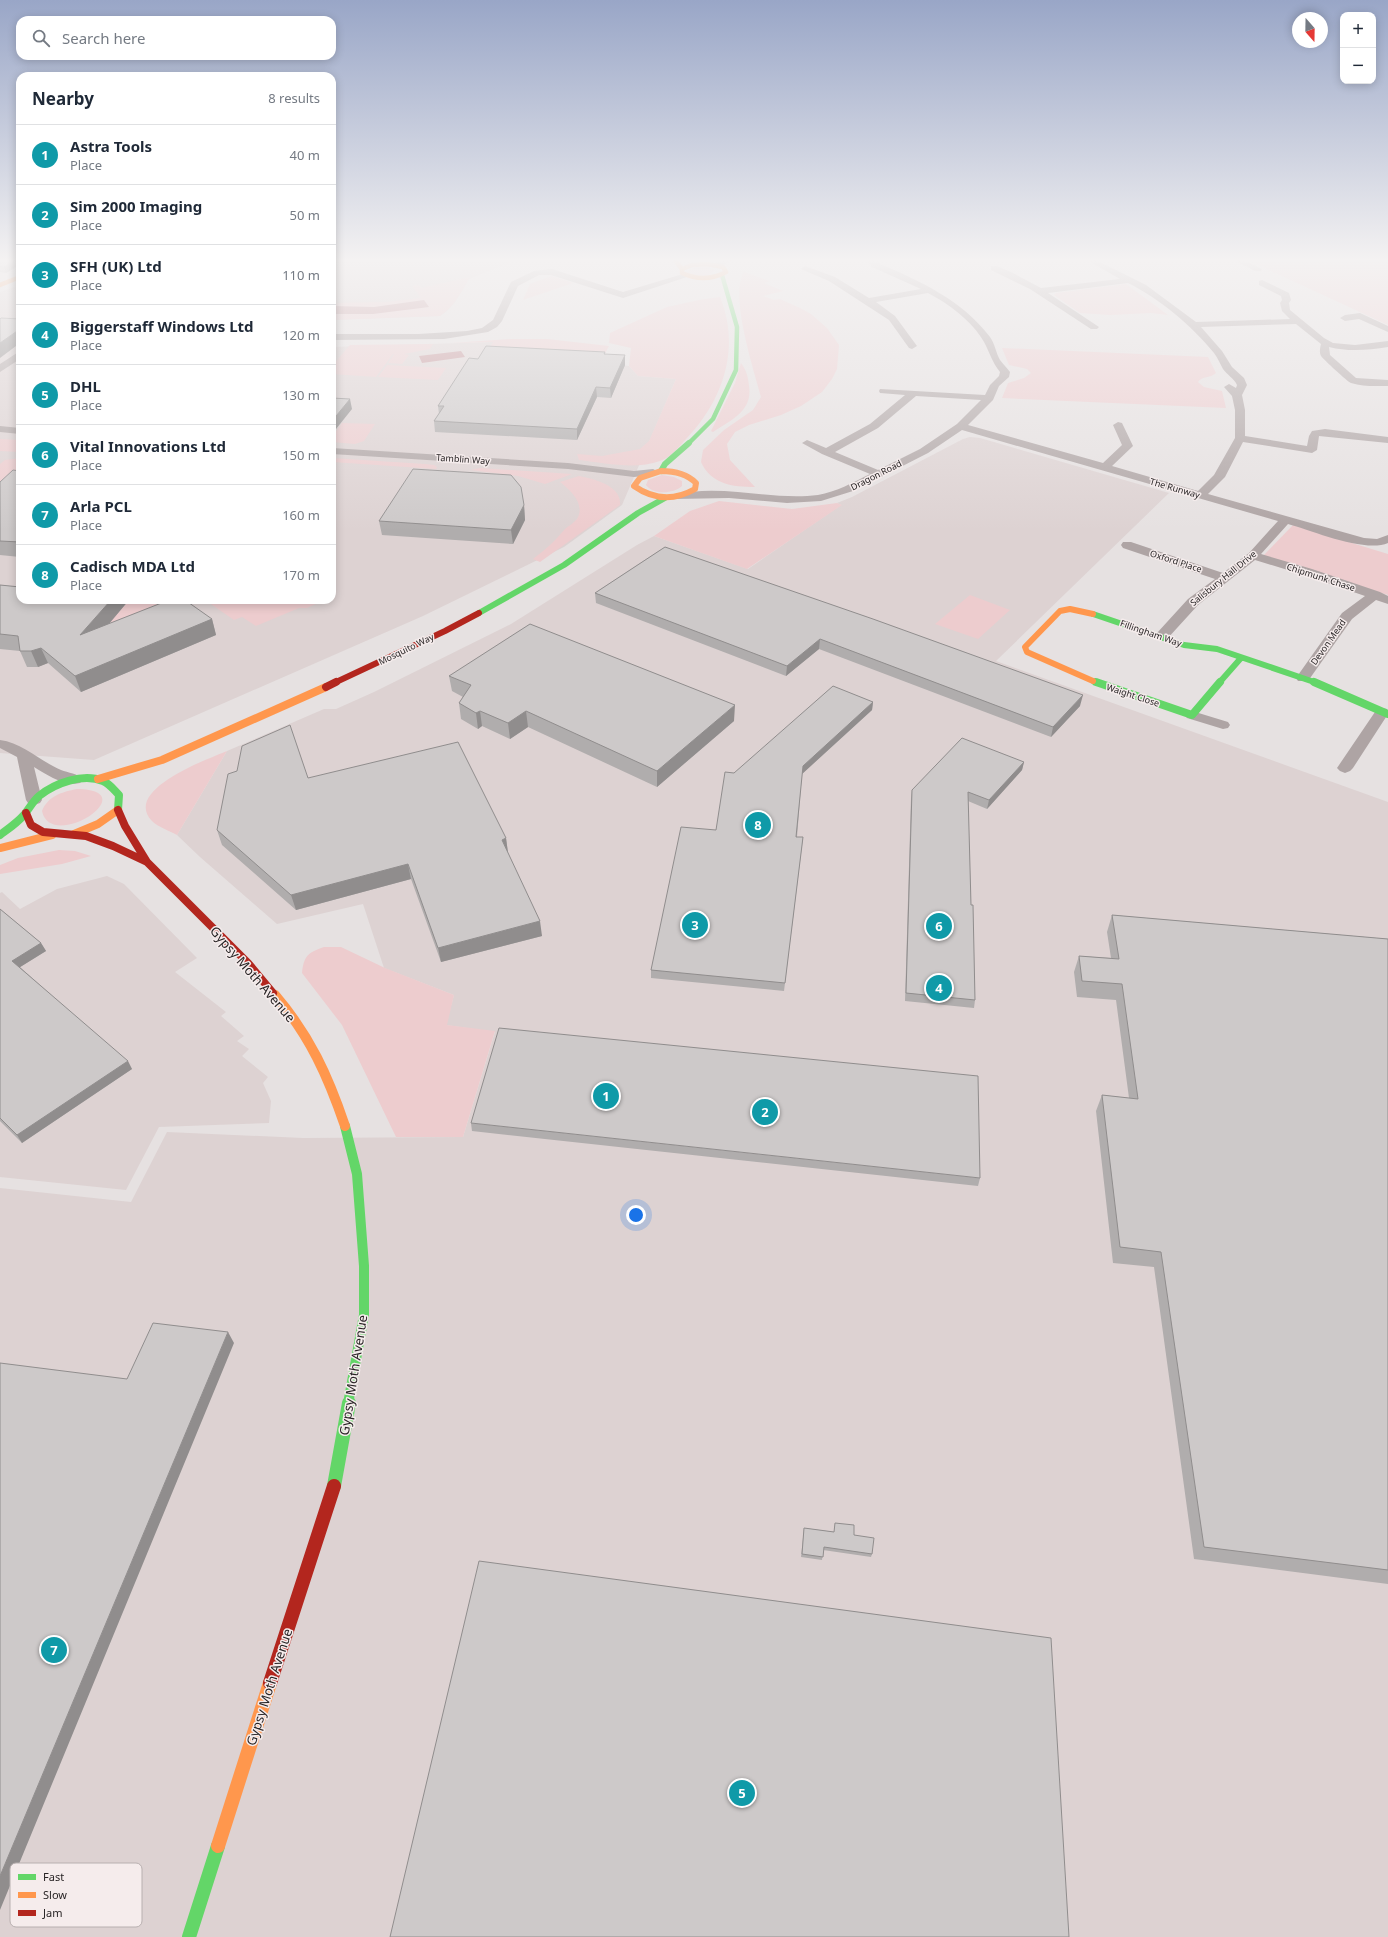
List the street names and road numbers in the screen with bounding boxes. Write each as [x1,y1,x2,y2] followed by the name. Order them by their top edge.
[436,451,491,467] street label: Tamblin Way
[848,457,904,493] street label: Dragon Road
[1148,475,1202,501] street label: The Runway
[1148,546,1204,576] street label: Oxford Place
[1187,547,1259,609] street label: Salisbury Hall Drive
[1285,560,1357,594] street label: Chipmunk Chase
[1119,616,1184,650] street label: Fillingham Way
[1307,616,1349,668] street label: Devon Mead
[376,630,436,668] street label: Mosquito Way
[1105,680,1161,710] street label: Waight Close
[206,922,300,1026] street label: Gypsy Moth Avenue
[335,1313,371,1437] street label: Gypsy Moth Avenue
[242,1626,296,1748] street label: Gypsy Moth Avenue

